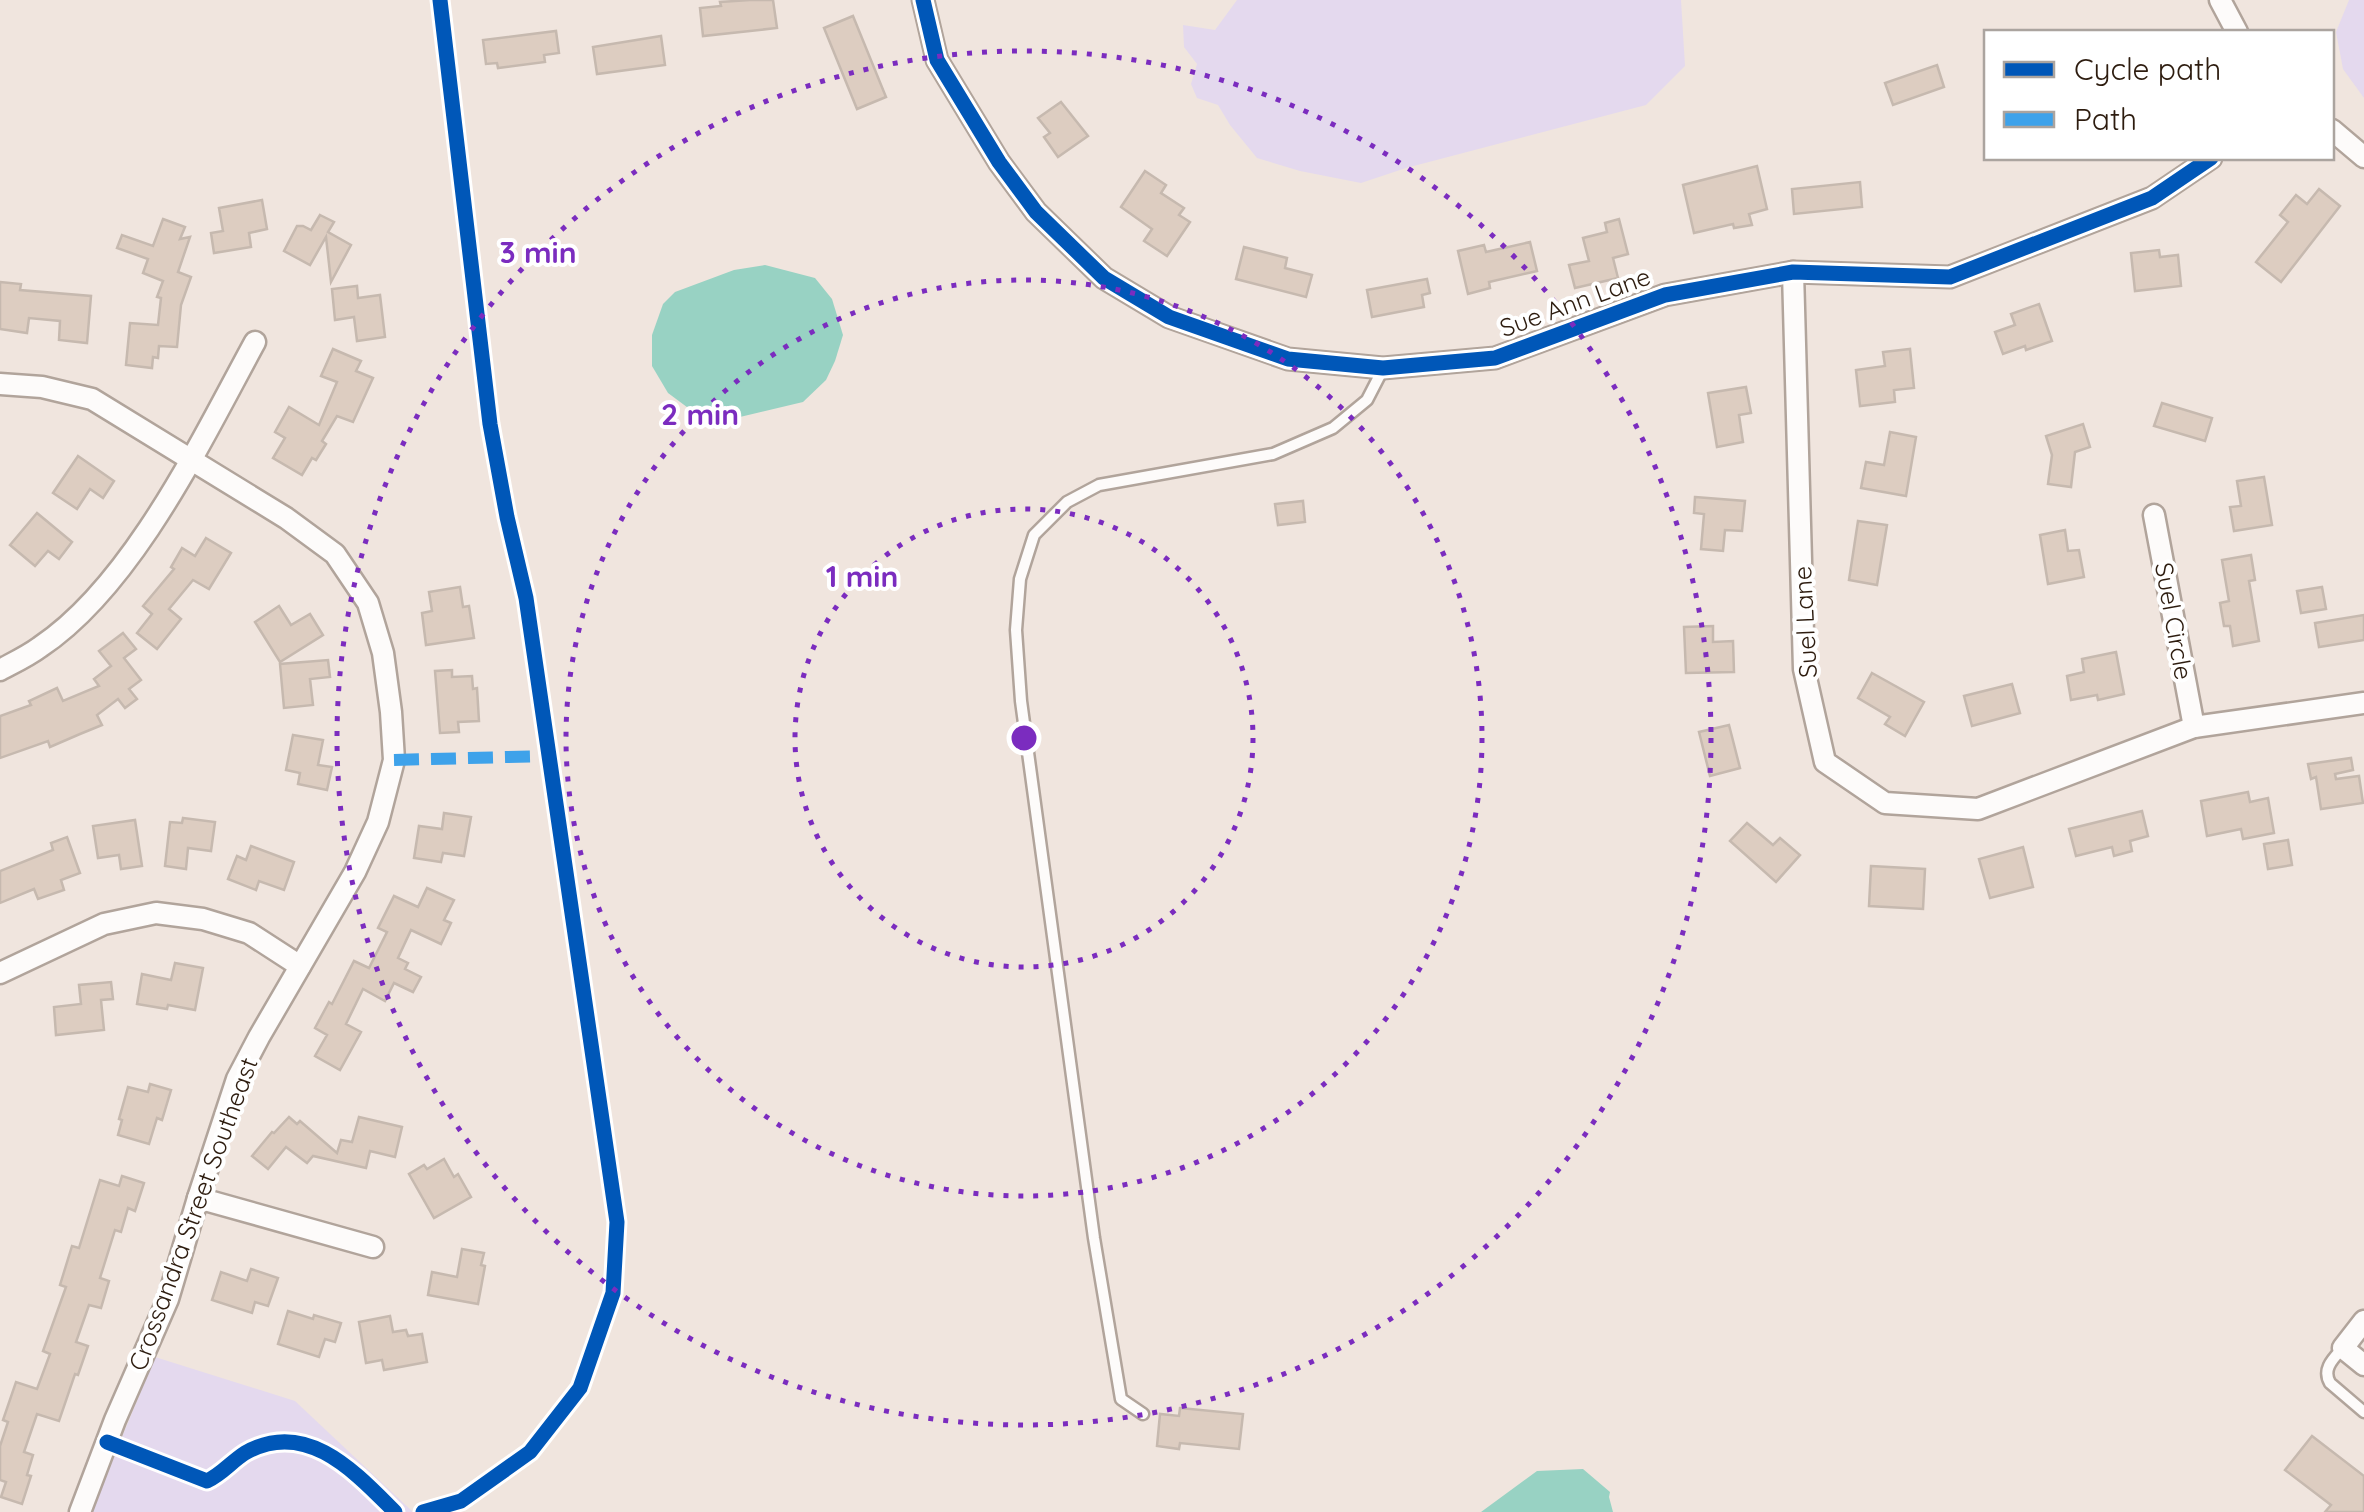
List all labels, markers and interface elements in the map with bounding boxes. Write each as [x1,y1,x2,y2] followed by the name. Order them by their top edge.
[1984,30,2334,160] legend
[2074,50,2221,88] text: Cycle path
[2074,100,2137,138] text: Path
[499,233,577,271] text: 3 min
[1495,260,1654,343] street label: Sue Ann Lane
[661,395,739,433] text: 2 min
[826,557,898,595] text: 1 min
[2149,560,2200,682] street label: Suel Circle
[1786,565,1823,679] street label: Suel Lane
[1006,720,1042,756] centre of rings
[121,1053,264,1375] street label: Crossandra Street Southeast

